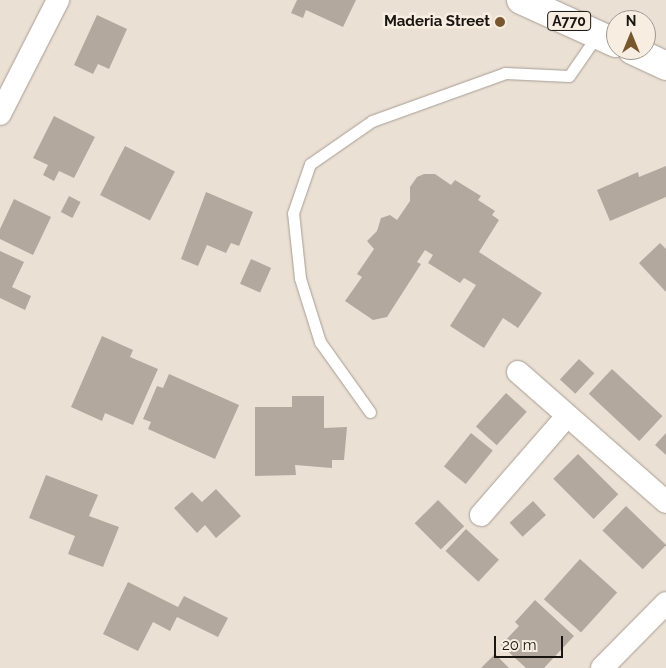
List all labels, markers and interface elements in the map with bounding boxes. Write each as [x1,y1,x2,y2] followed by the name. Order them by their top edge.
[546,10,592,32] road number: A770
[606,10,656,60] north arrow
[384,13,490,31] place label: Maderia Street
[626,13,636,29] text: N
[494,16,506,28] marker: Maderia Street
[496,626,565,658] scale bar
[502,636,537,654] text: 20 m

